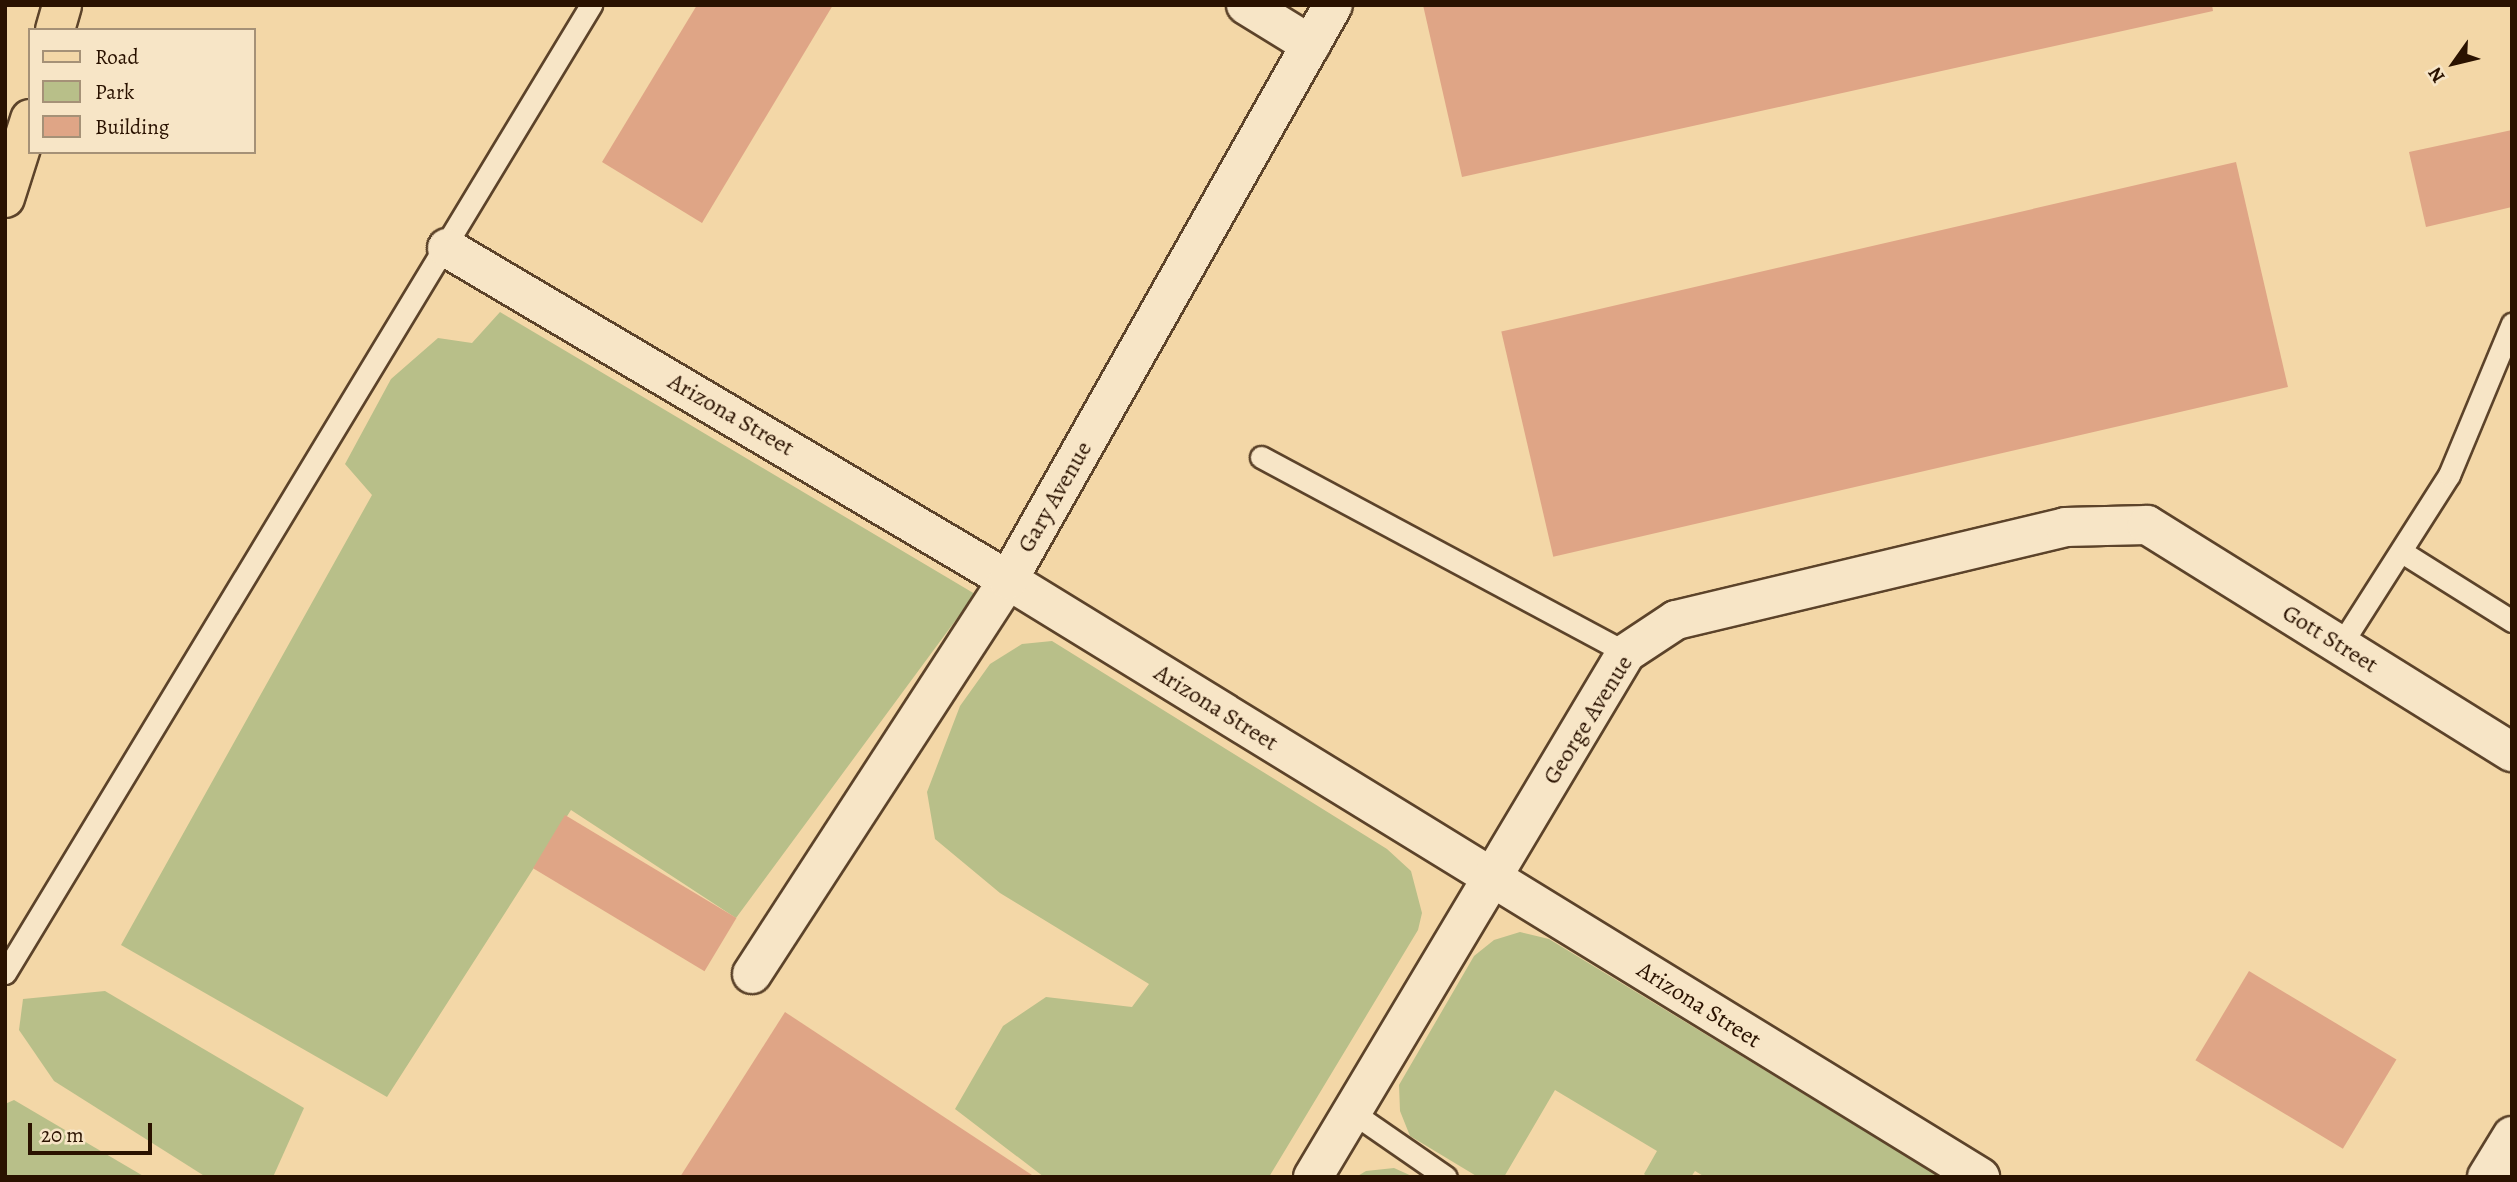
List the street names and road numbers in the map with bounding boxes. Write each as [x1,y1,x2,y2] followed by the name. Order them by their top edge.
[663,367,799,463] street label: Arizona Street
[1012,436,1098,558] street label: Gary Avenue
[2277,598,2383,680] street label: Gott Street
[1537,650,1639,790] street label: George Avenue
[1149,659,1283,757] street label: Arizona Street
[1632,956,1766,1054] street label: Arizona Street

